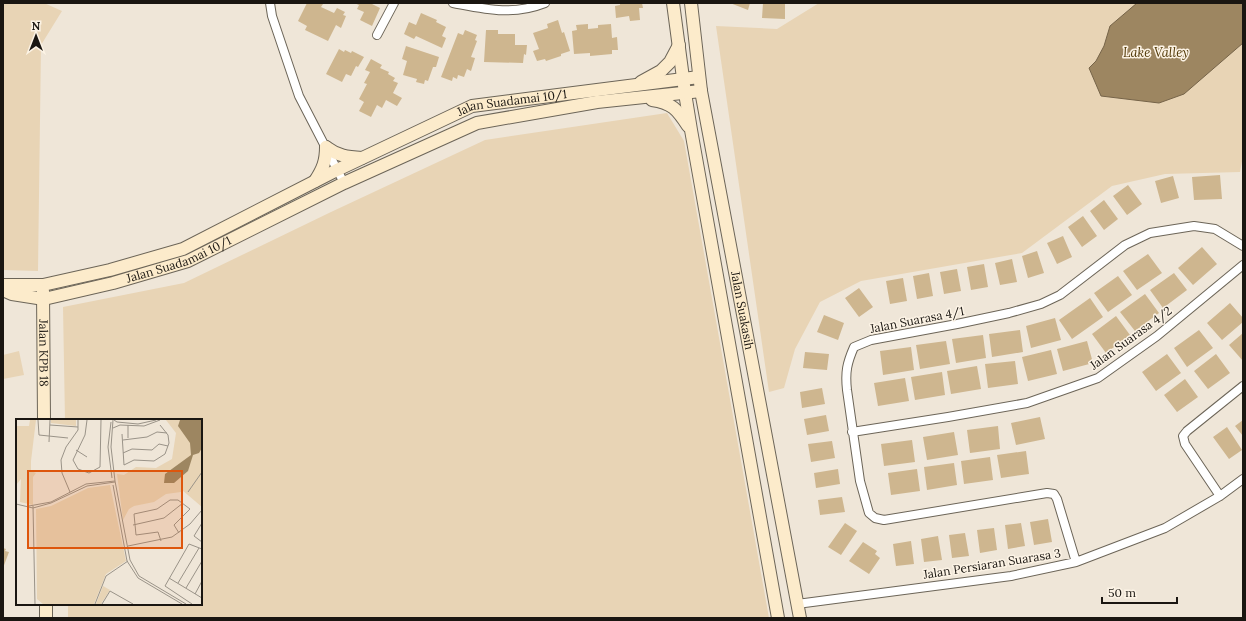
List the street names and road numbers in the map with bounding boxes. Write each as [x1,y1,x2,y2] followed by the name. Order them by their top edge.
[453,86,568,120] street label: Jalan Suadamai 10/1
[123,233,234,286] street label: Jalan Suadamai 10/1
[728,269,757,351] street label: Jalan Suakasih
[868,303,965,337] street label: Jalan Suarasa 4/1
[1086,303,1175,374] street label: Jalan Suarasa 4/2
[36,318,52,387] street label: Jalan KPB 18
[921,545,1062,582] street label: Jalan Persiaran Suarasa 3

